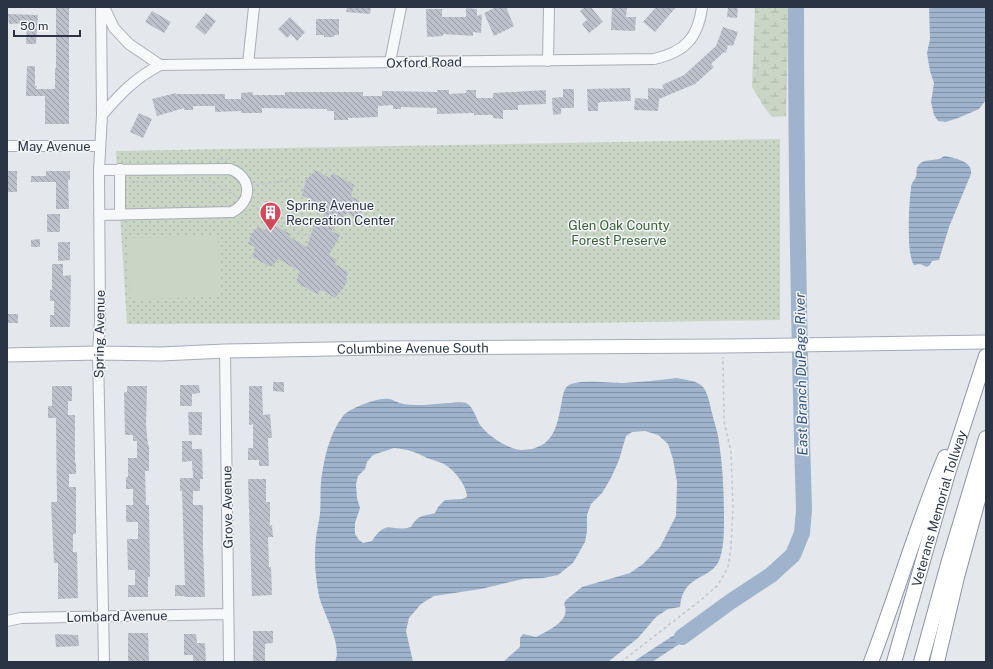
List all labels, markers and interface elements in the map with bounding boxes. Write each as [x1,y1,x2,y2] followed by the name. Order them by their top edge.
[14,12,80,38] scale bar
[20,19,48,33] text: 50 m
[386,54,462,71] street label: Oxford Road
[17,139,91,154] street label: May Avenue
[286,198,395,228] place label: Spring Avenue Recreation Center
[257,199,283,232] building icon: Spring Avenue Recreation Center
[568,218,670,248] park label: Glen Oak County Forest Preserve
[91,290,108,378] street label: Spring Avenue
[792,292,810,456] water label: East Branch DuPage River
[337,340,489,357] street label: Columbine Avenue South
[909,428,969,588] street label: Veterans Memorial Tollway
[219,465,236,549] street label: Grove Avenue
[66,608,168,625] street label: Lombard Avenue

